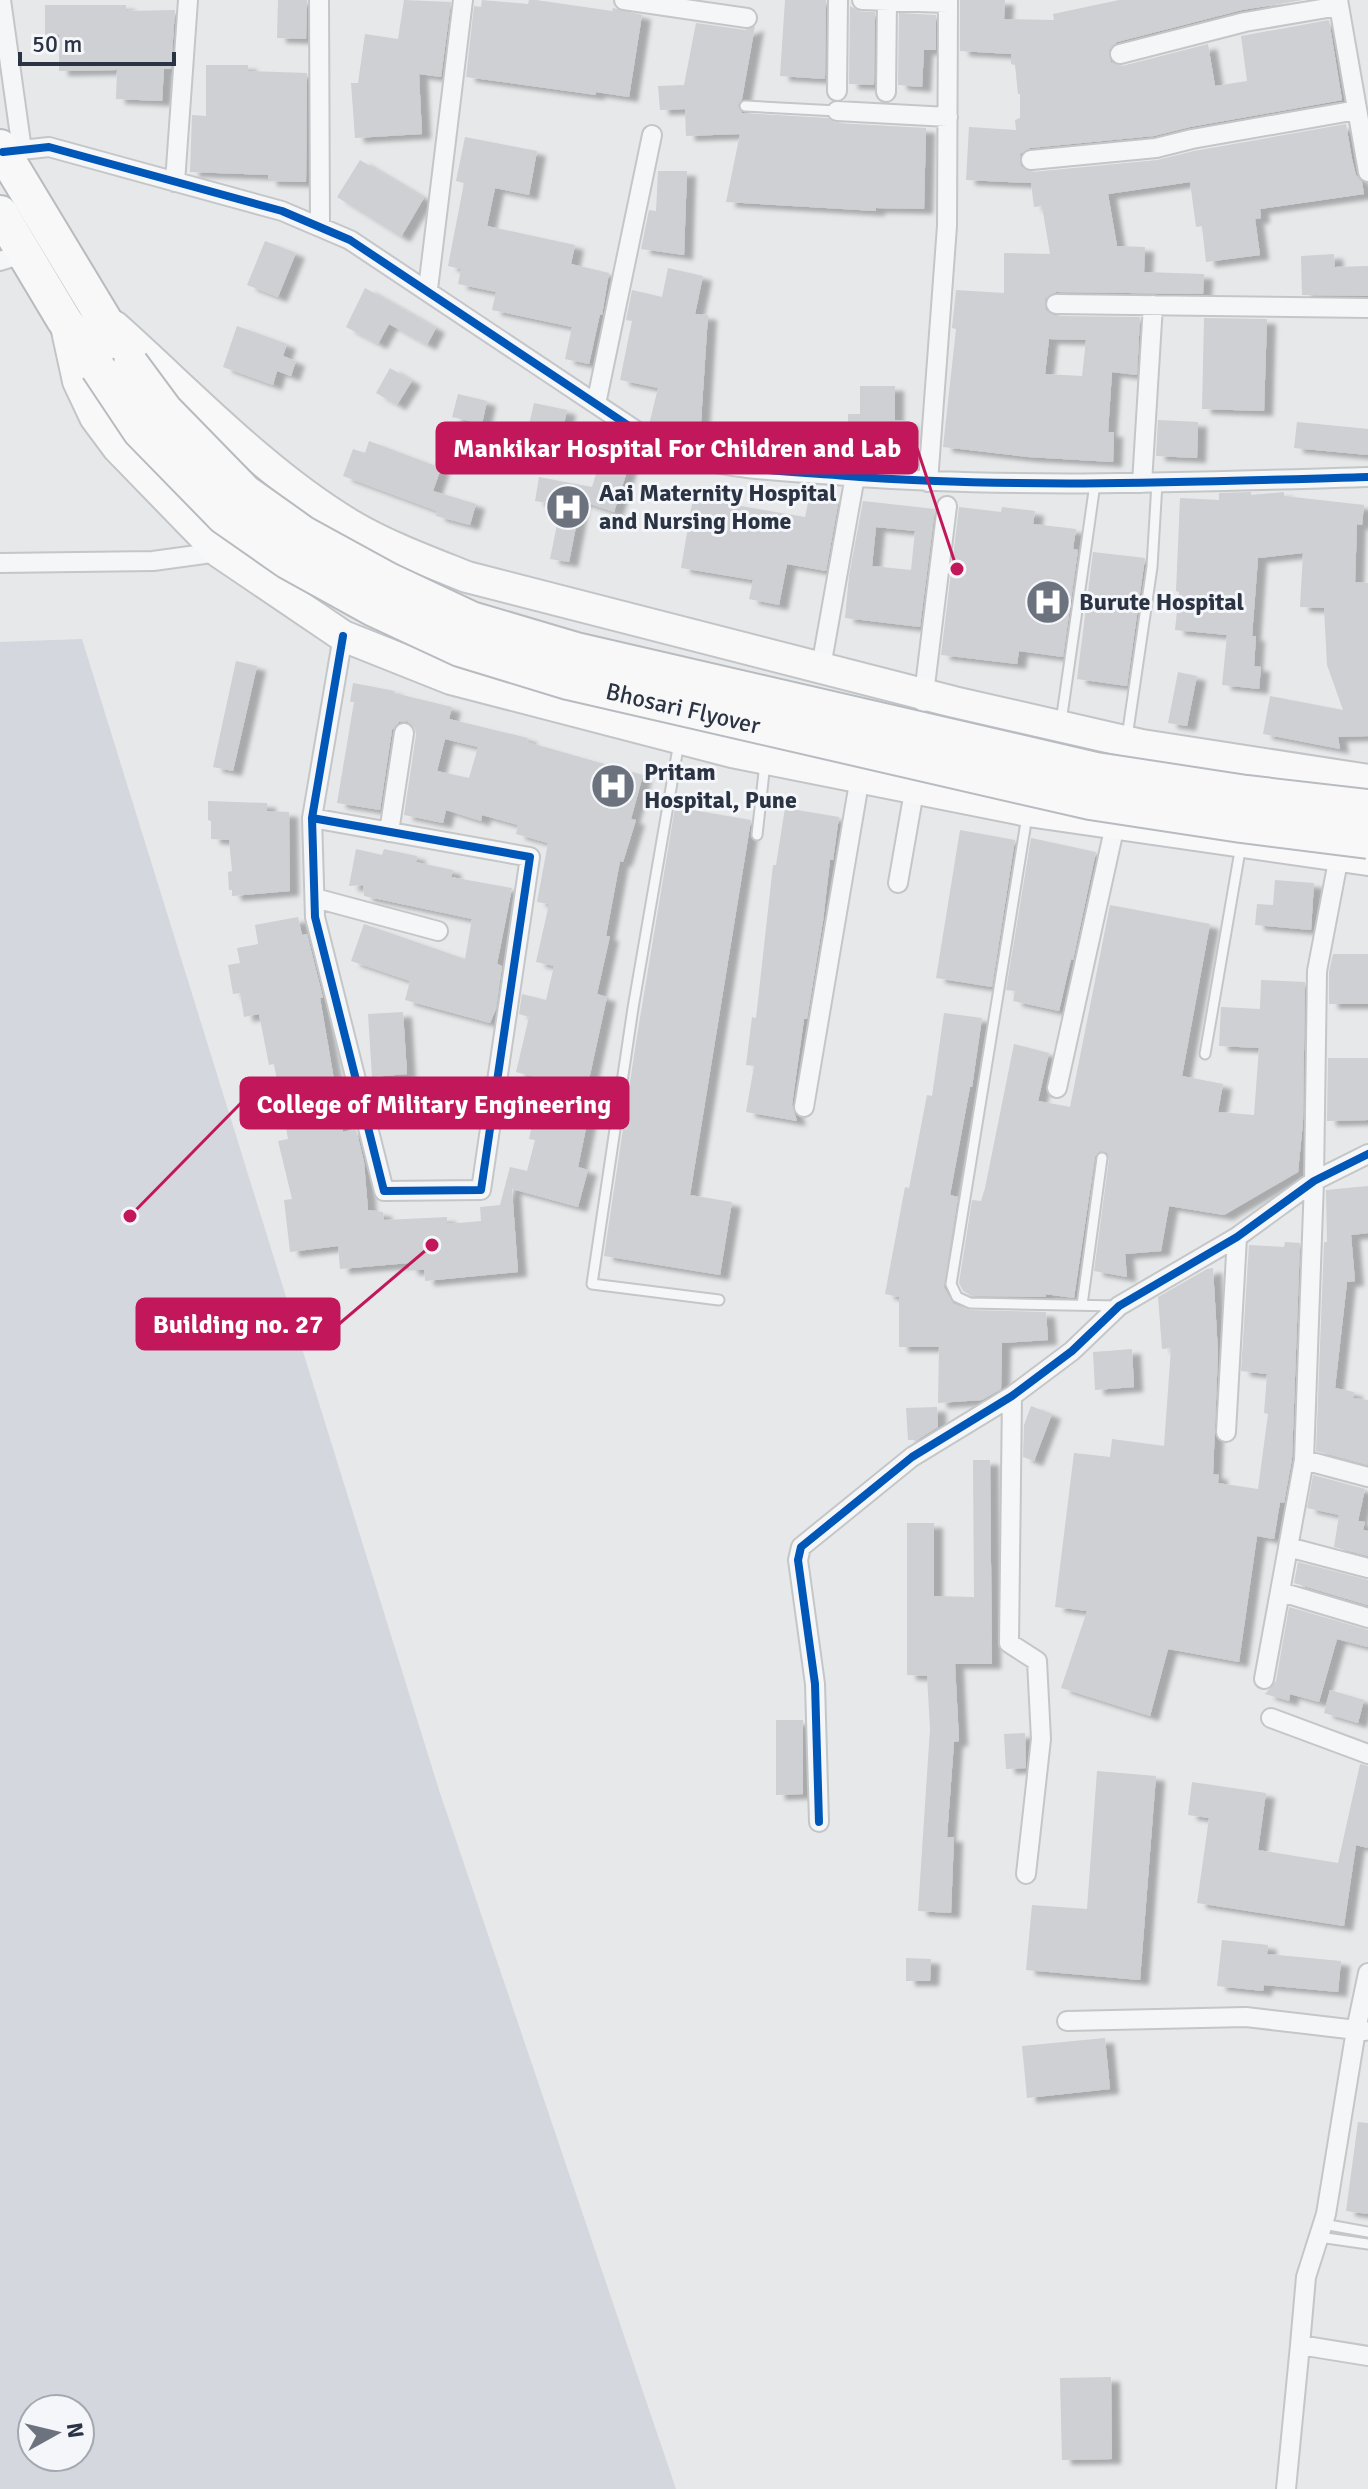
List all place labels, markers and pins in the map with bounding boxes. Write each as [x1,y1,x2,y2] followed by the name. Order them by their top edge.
[437,423,917,473] callout: Mankikar Hospital For Children and Lab
[599,478,837,536] place label: Aai Maternity Hospital and Nursing Home
[544,483,592,531] hospital icon: Aai Maternity Hospital and Nursing Home
[1024,578,1072,626] hospital icon: Burute Hospital
[1079,587,1245,617] place label: Burute Hospital
[644,757,797,815] place label: Pritam Hospital, Pune
[589,762,637,810] hospital icon: Pritam Hospital, Pune
[241,1078,628,1128] callout: College of Military Engineering
[137,1299,339,1349] callout: Building no. 27

